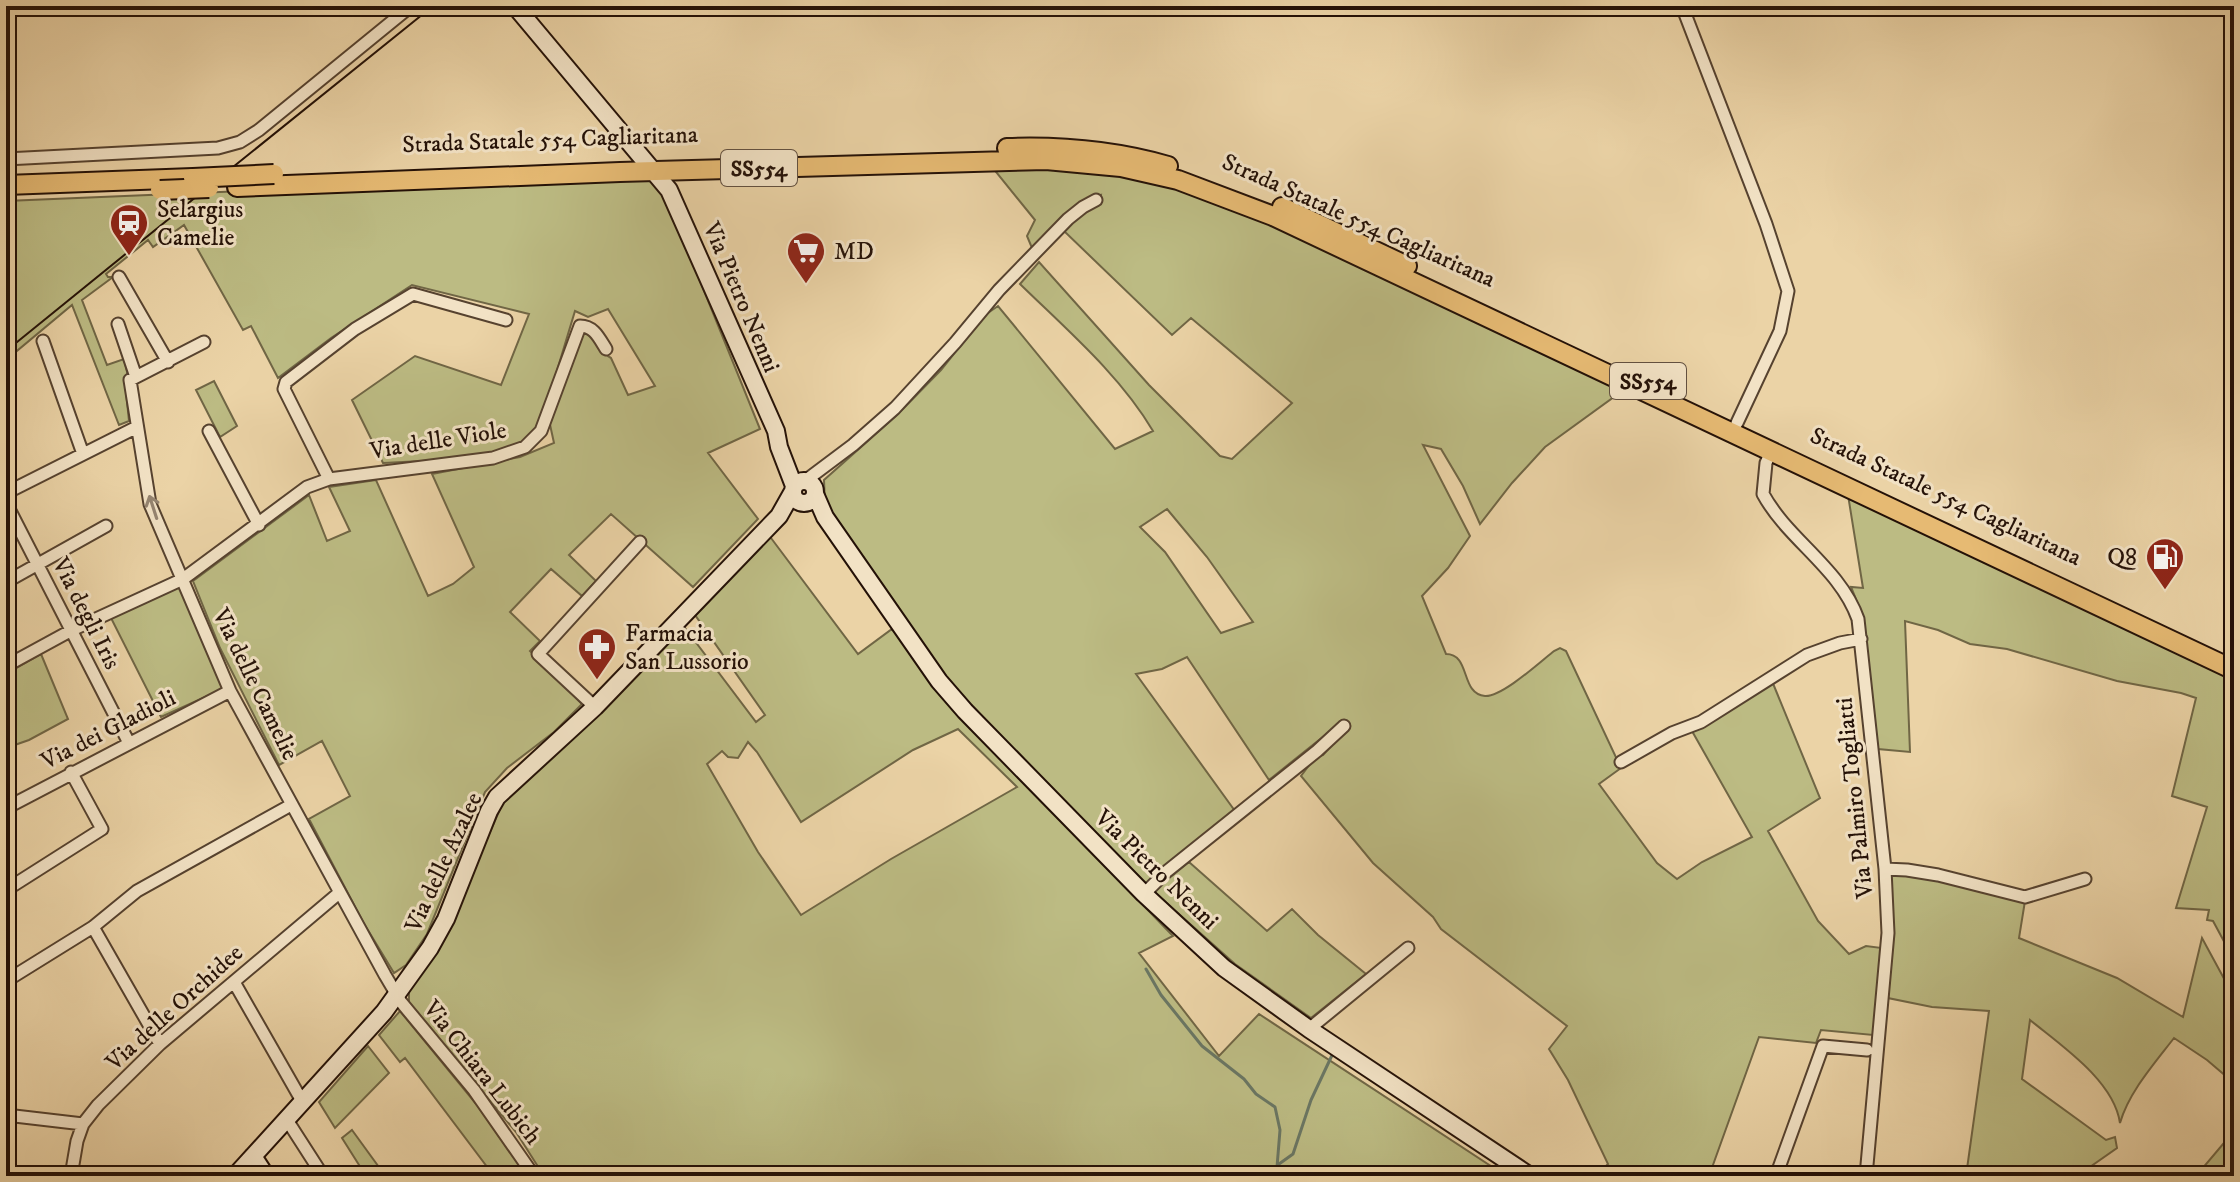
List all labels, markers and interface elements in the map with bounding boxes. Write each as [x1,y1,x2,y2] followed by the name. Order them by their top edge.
[402,120,699,160] street label: Strada Statale 554 Cagliaritana
[1217,147,1501,295] street label: Strada Statale 554 Cagliaritana
[721,150,797,186] road number: SS554
[157,195,243,253] place label: Selargius Camelie
[108,202,150,257] station icon: Selargius Camelie
[696,217,786,377] street label: Via Pietro Nenni
[785,230,827,285] supermarket icon: MD
[834,237,874,267] place label: MD
[1610,363,1686,399] road number: SS554
[367,415,509,467] street label: Via delle Viole
[1805,421,2087,573] street label: Strada Statale 554 Cagliaritana
[144,495,159,520] one-way arrow
[2144,536,2186,591] fuel station icon: Q8
[2107,543,2137,573] place label: Q8
[45,552,127,674] street label: Via degli Iris
[205,603,305,765] street label: Via delle Camelie
[625,619,749,677] place label: Farmacia San Lussorio
[576,626,618,681] pharmacy icon: Farmacia San Lussorio
[35,683,181,777] street label: Via dei Gladioli
[1830,696,1881,901] street label: Via Palmiro Togliatti
[398,788,489,938] street label: Via delle Azalee
[1087,802,1224,936] street label: Via Pietro Nenni
[99,938,250,1078] street label: Via delle Orchidee
[416,994,548,1151] street label: Via Chiara Lubich

